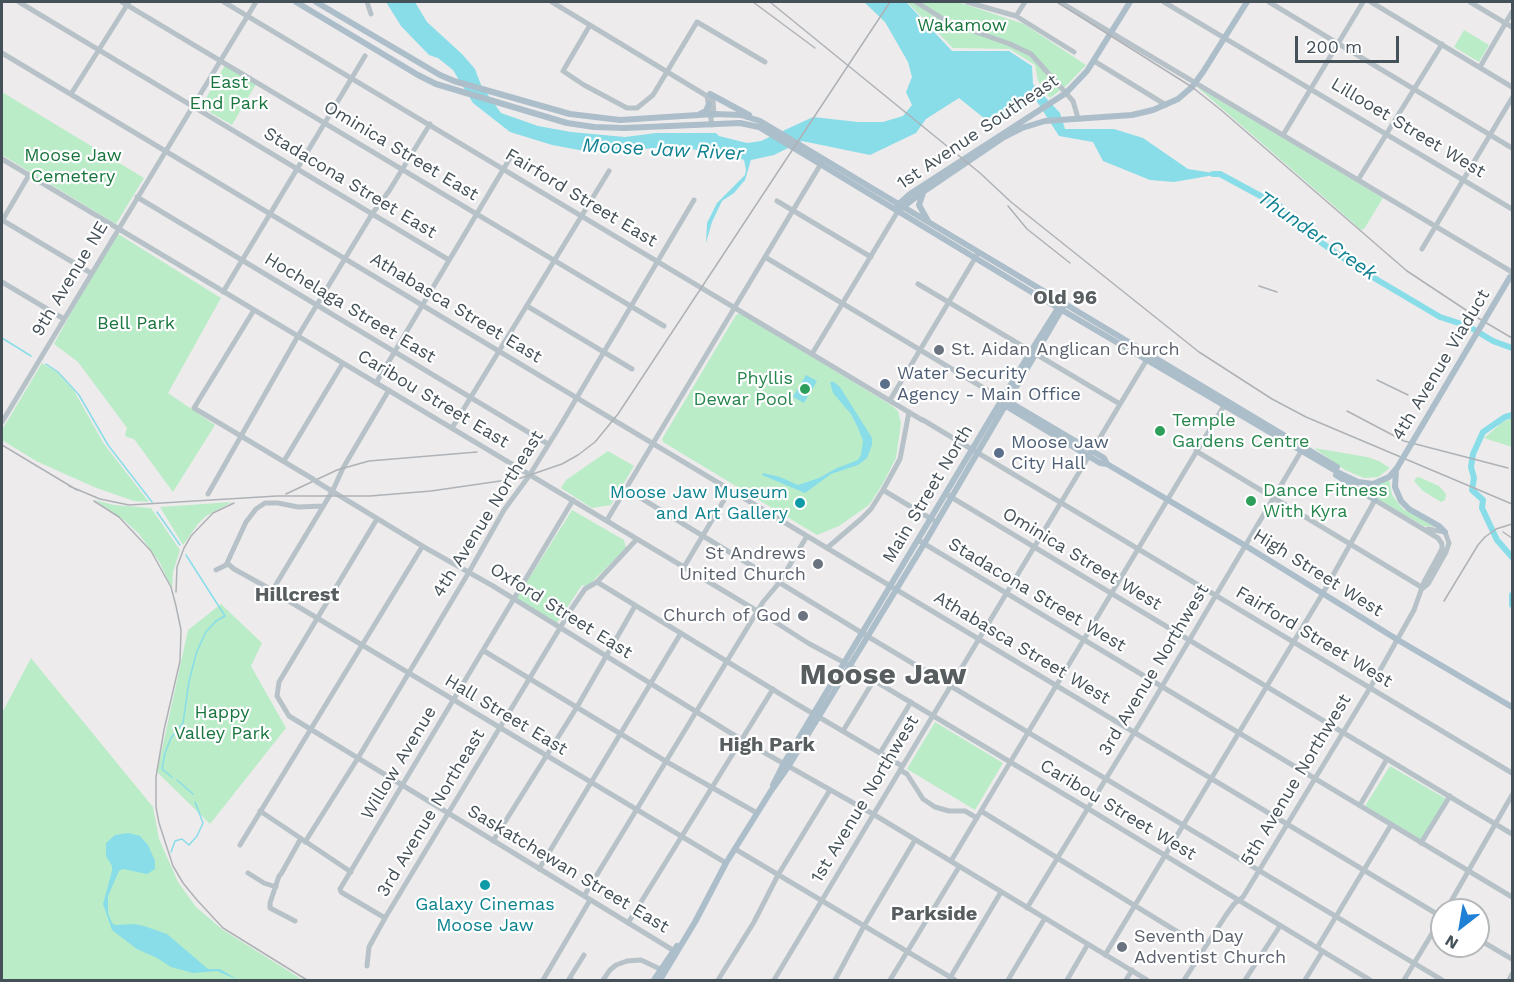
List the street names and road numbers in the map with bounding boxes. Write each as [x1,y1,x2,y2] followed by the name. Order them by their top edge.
[893,70,1063,194] street label: 1st Avenue Southeast
[1327,73,1489,183] street label: Lillooet Street West
[320,96,482,206] street label: Ominica Street East
[260,123,440,243] street label: Stadacona Street East
[501,144,661,252] street label: Fairford Street East
[27,218,113,340] street label: 9th Avenue NE
[260,248,440,368] street label: Hochelaga Street East
[366,248,546,368] street label: Athabasca Street East
[1387,286,1495,444] street label: 4th Avenue Viaduct
[353,345,513,453] street label: Caribou Street East
[878,421,978,567] street label: Main Street North
[428,427,548,601] street label: 4th Avenue Northeast
[998,503,1166,615] street label: Ominica Street West
[1249,524,1387,622] street label: High Street West
[944,533,1130,657] street label: Stadacona Street West
[486,558,636,664] street label: Oxford Street East
[1094,580,1214,760] street label: 3rd Avenue Northwest
[1232,582,1396,692] street label: Fairford Street West
[930,587,1114,709] street label: Athabasca Street West
[441,670,571,760] street label: Hall Street East
[1236,690,1356,870] street label: 5th Avenue Northwest
[357,702,441,824] street label: Willow Avenue
[806,711,924,887] street label: 1st Avenue Northwest
[372,725,490,901] street label: 3rd Avenue Northeast
[1036,755,1200,865] street label: Caribou Street West
[463,800,673,938] street label: Saskatchewan Street East

